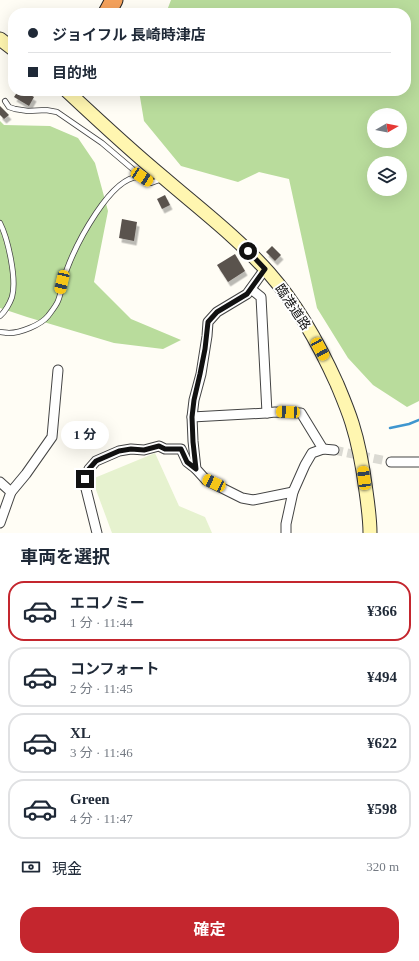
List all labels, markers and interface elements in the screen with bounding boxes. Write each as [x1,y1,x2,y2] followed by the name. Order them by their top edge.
[52,27,206,43] text: ジョイフル 長崎時津店
[52,65,97,81] text: 目的地
[367,108,407,148] north arrow
[367,108,407,196] map controls
[367,156,407,196] button: layers
[129,165,155,189] car
[239,242,257,260] route start
[53,269,71,295] car
[272,281,314,333] street label: 臨港道路
[309,336,331,362] car
[276,405,300,419] car
[61,421,109,449] callout: 1 分
[74,427,96,442] text: 1 分
[357,465,371,491] car
[76,470,94,488] route end
[201,472,227,494] car
[20,547,110,567] text: 車両を選択
[22,593,58,629] icon: car
[70,595,145,611] text: エコノミー
[367,603,397,619] text: ¥366
[70,615,133,630] text: 1 分 · 11:44
[22,659,58,695] icon: car
[70,661,160,677] text: コンフォート
[367,669,397,685] text: ¥494
[70,681,133,696] text: 2 分 · 11:45
[22,725,58,761] icon: car
[70,725,91,741] text: XL
[367,735,397,751] text: ¥622
[70,745,133,760] text: 3 分 · 11:46
[22,791,58,827] icon: car
[70,791,110,807] text: Green
[367,801,397,817] text: ¥598
[70,811,133,826] text: 4 分 · 11:47
[20,856,42,878] icon: cash
[366,859,399,874] text: 320 m
[52,861,82,877] text: 現金
[20,907,399,953] button: 確定

